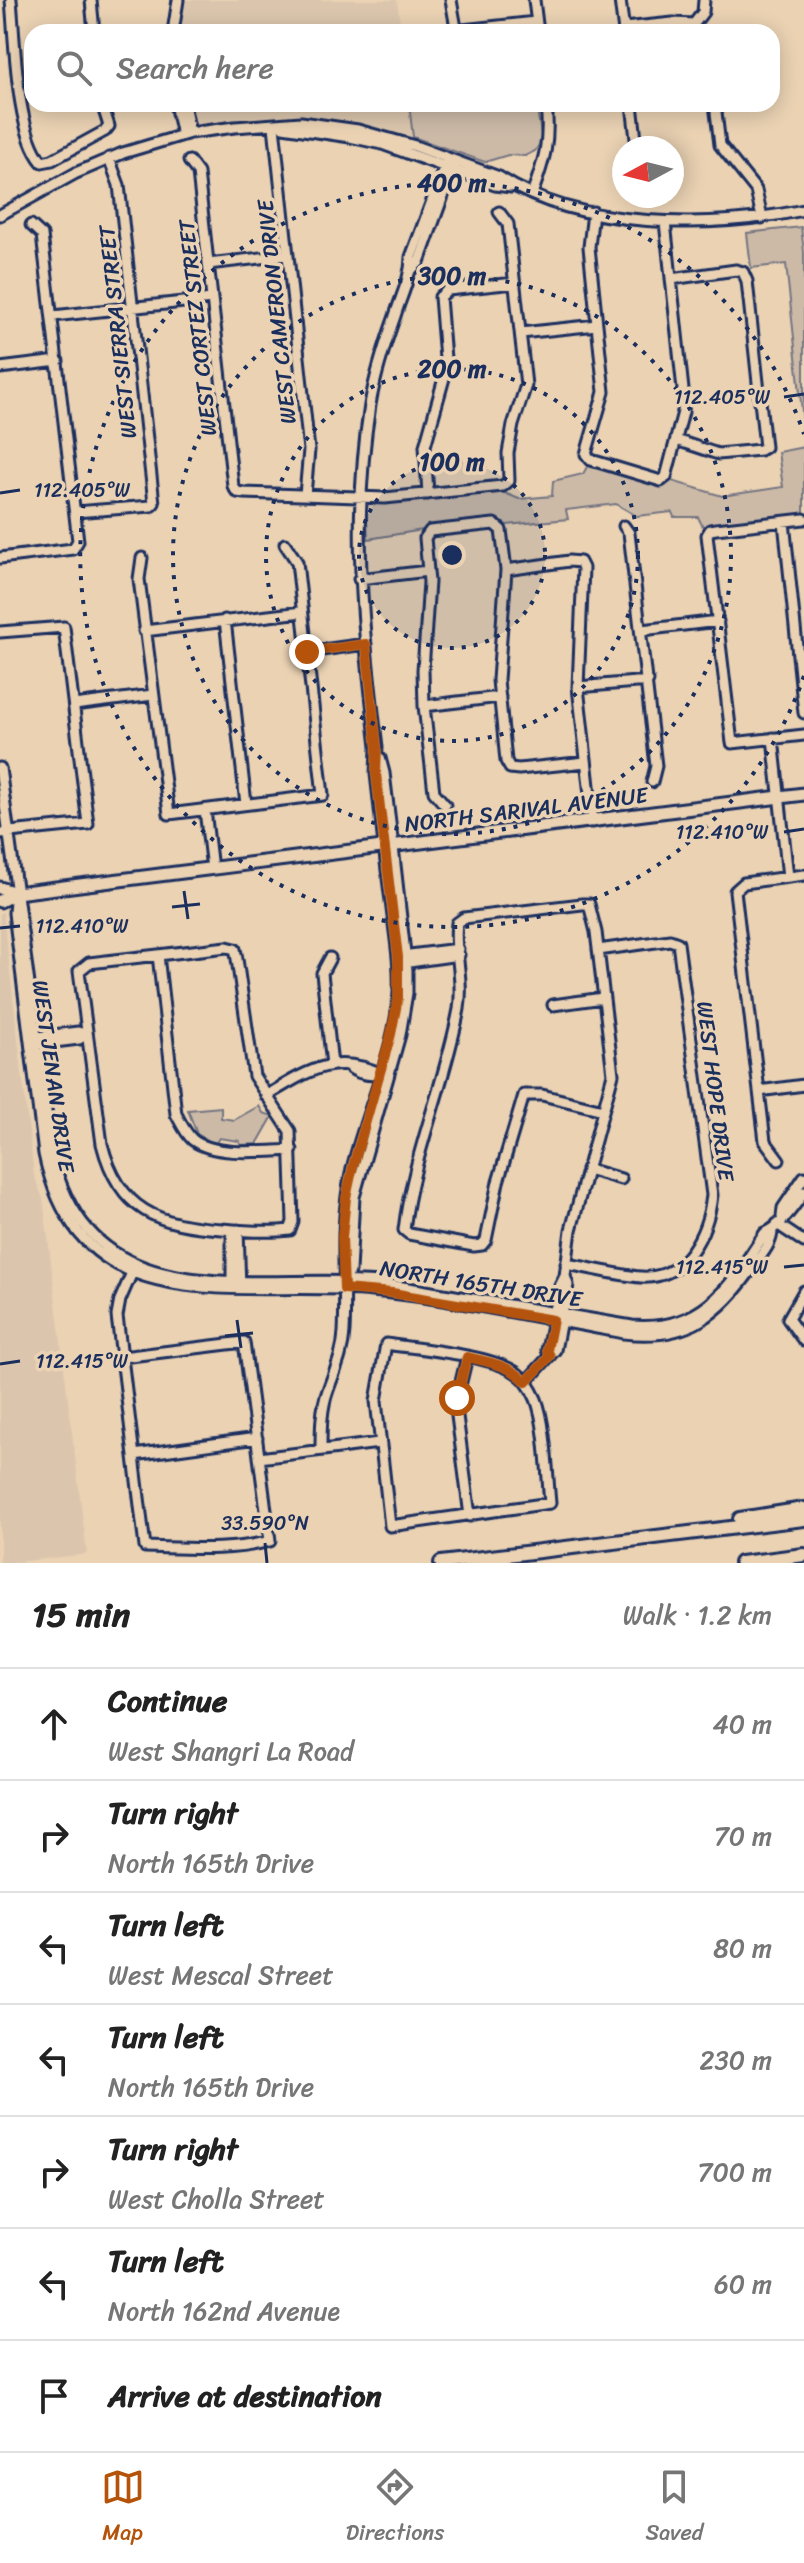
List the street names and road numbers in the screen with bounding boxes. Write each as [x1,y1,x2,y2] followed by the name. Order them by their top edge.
[245,196,308,426] street label: WEST CAMERON DRIVE
[167,217,228,438] street label: WEST CORTEZ STREET
[87,222,148,441] street label: WEST SIERRA STREET
[402,775,652,844] street label: NORTH SARIVAL AVENUE
[21,977,87,1176] street label: WEST JENAN DRIVE
[685,999,746,1185] street label: WEST HOPE DRIVE
[377,1248,586,1319] street label: NORTH 165TH DRIVE

